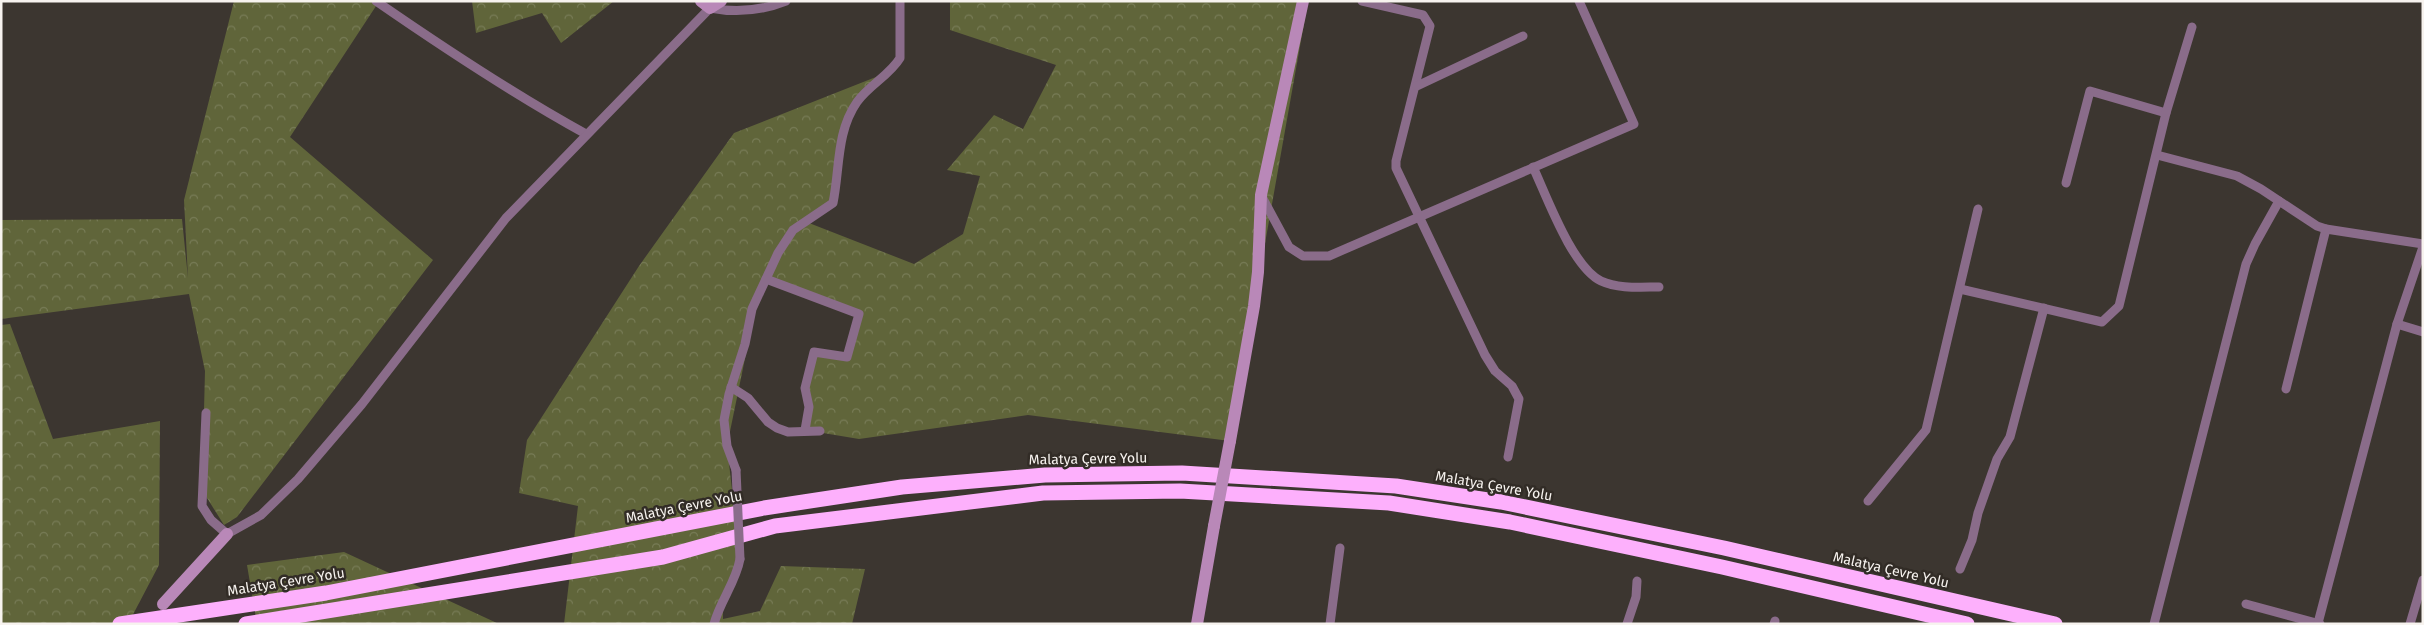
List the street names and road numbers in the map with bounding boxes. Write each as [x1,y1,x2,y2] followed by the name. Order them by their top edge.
[1029,449,1147,469] street label: Malatya Çevre Yolu
[1434,467,1554,505] street label: Malatya Çevre Yolu
[624,487,744,527] street label: Malatya Çevre Yolu
[1831,548,1951,592] street label: Malatya Çevre Yolu
[226,564,346,600] street label: Malatya Çevre Yolu

